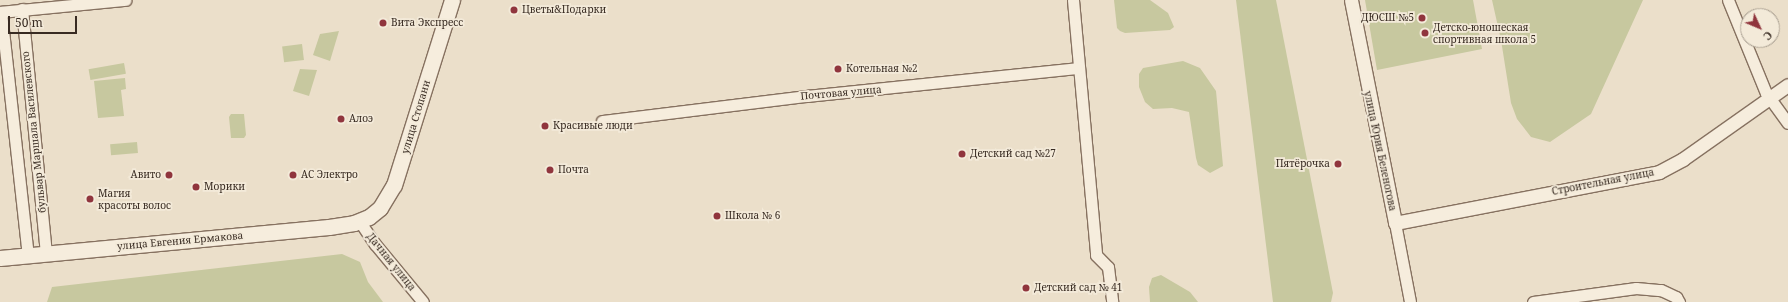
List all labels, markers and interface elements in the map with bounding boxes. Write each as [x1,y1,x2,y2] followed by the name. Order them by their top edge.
[522,4,606,16] place label: Цветы&Подарки
[509,5,519,15] marker: Цветы&Подарки
[10,8,79,34] scale bar
[1740,8,1780,48] north arrow
[1361,12,1414,24] place label: ДЮСШ №5
[1417,13,1427,23] marker: ДЮСШ №5
[15,14,43,31] text: 50 m
[391,17,463,29] place label: Вита Экспресс
[378,18,388,28] marker: Вита Экспресс
[1433,21,1536,44] place label: Детско-юношеская спортивная школа 5
[1420,28,1430,38] marker: Детско-юношеская спортивная школа 5
[1760,28,1776,44] text: С
[20,51,48,213] street label: бульвар Маршала Василевского
[846,63,918,75] place label: Котельная №2
[833,64,843,74] marker: Котельная №2
[399,79,433,155] street label: улица Стопани
[800,83,882,103] street label: Почтовая улица
[1361,90,1399,212] street label: улица Юрия Беленогова
[349,113,373,125] place label: Алоэ
[336,114,346,124] marker: Алоэ
[553,120,633,132] place label: Красивые люди
[540,121,550,131] marker: Красивые люди
[970,148,1056,160] place label: Детский сад №27
[957,149,967,159] marker: Детский сад №27
[1276,158,1330,170] place label: Пятёрочка
[1333,159,1343,169] marker: Пятёрочка
[558,164,589,176] place label: Почта
[545,165,555,175] marker: Почта
[1551,166,1655,198] street label: Строительная улица
[131,169,161,181] place label: Авито
[301,169,358,181] place label: АС Электро
[164,170,174,180] marker: Авито
[288,170,298,180] marker: АС Электро
[204,181,245,193] place label: Морики
[191,182,201,192] marker: Морики
[98,187,171,210] place label: Магия красоты волос
[85,194,95,204] marker: Магия красоты волос
[725,210,780,222] place label: Школа № 6
[712,211,722,221] marker: Школа № 6
[116,230,244,252] street label: улица Евгения Ермакова
[364,231,418,293] street label: Дачная улица
[1034,282,1122,294] place label: Детский сад № 41
[1021,283,1031,293] marker: Детский сад № 41

